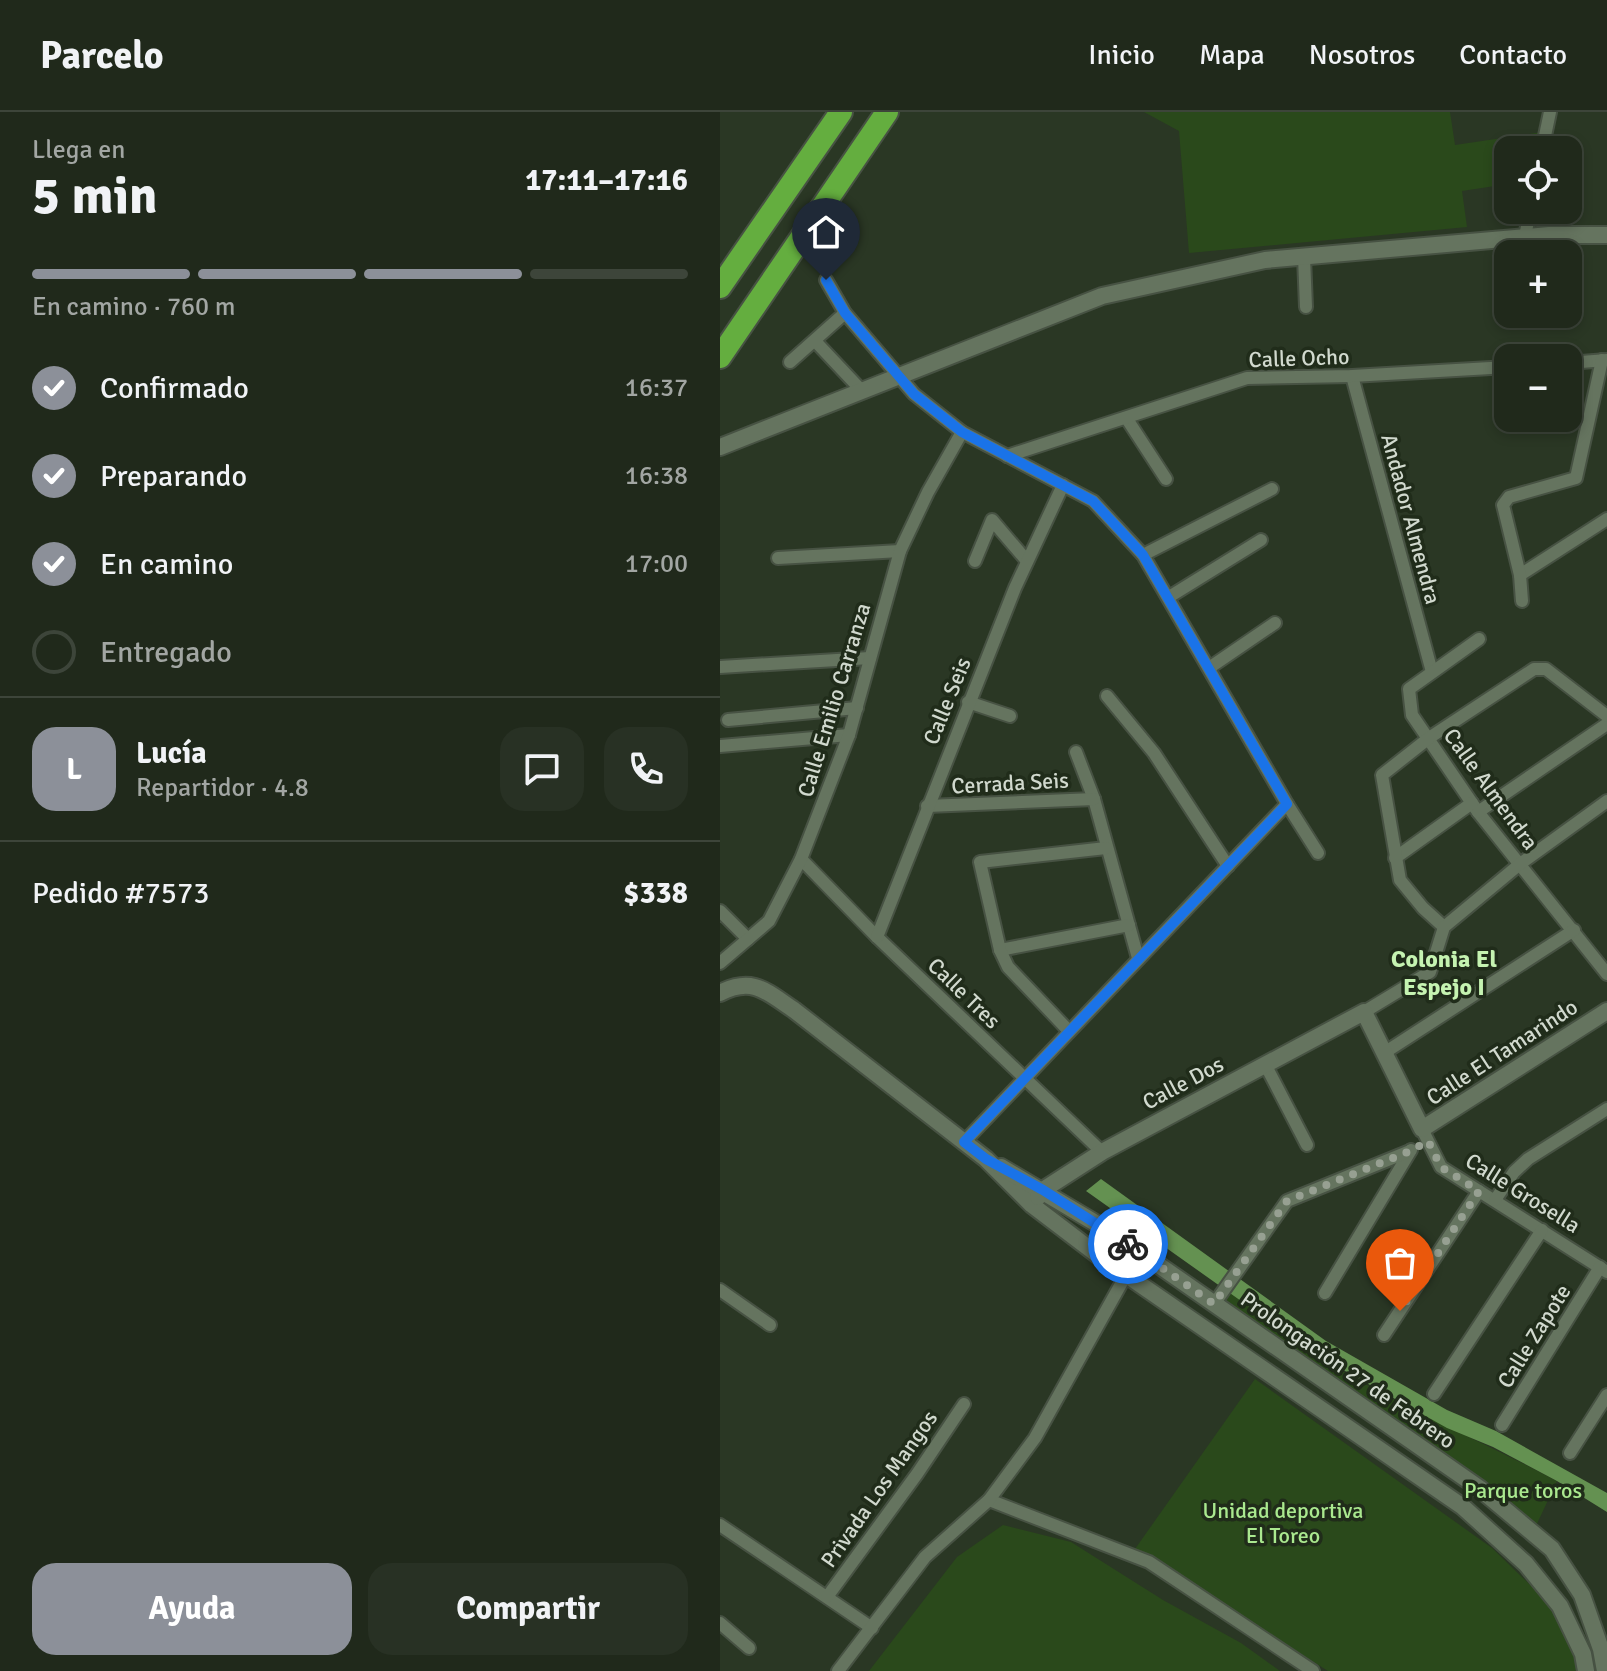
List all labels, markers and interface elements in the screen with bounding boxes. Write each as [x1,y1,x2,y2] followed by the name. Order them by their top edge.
[40,32,164,79] text: Parcelo
[1088,38,1155,72] text: Inicio
[1199,38,1265,72] text: Mapa
[1309,38,1415,72] text: Nosotros
[1459,38,1567,72] text: Contacto
[32,134,126,166] text: Llega en
[1494,136,1582,432] map controls
[1494,136,1582,224] button: locate
[525,162,688,199] text: 17:11–17:16
[32,164,158,228] text: 5 min
[792,198,860,280] pin
[804,210,848,254] icon: home
[1494,240,1582,328] button: +
[32,291,235,323] text: En camino · 760 m
[1248,343,1350,373] street label: Calle Ocho
[1494,344,1582,432] button: −
[32,366,76,410] icon: check
[100,370,249,407] text: Confirmado
[625,372,688,404] text: 16:37
[1375,431,1447,607] street label: Andador Almendra
[32,454,76,498] icon: check
[100,458,247,495] text: Preparando
[625,460,688,492] text: 16:38
[32,542,76,586] icon: check
[100,546,233,583] text: En camino
[625,548,688,580] text: 17:00
[792,600,876,800] street label: Calle Emilio Carranza
[100,634,232,671] text: Entregado
[917,654,977,748] street label: Calle Seis
[1438,723,1544,855] street label: Calle Almendra
[500,727,584,811] button: chat
[604,727,688,811] button: phone
[136,735,207,772] text: Lucía
[66,751,82,788] text: L
[951,766,1069,800] street label: Cerrada Seis
[136,772,309,804] text: Repartidor · 4.8
[32,875,209,912] text: Pedido #7573
[623,875,688,912] text: $338
[1391,944,1497,1002] district label: Colonia El Espejo I
[922,952,1006,1034] street label: Calle Tres
[1421,993,1583,1111] street label: Calle El Tamarindo
[1138,1050,1228,1116] street label: Calle Dos
[1461,1147,1585,1239] street label: Calle Grosella
[1088,1204,1168,1284] courier
[1106,1222,1150,1266] icon: bike
[1366,1229,1434,1311] pin
[1378,1241,1422,1285] icon: bag
[1492,1279,1576,1393] street label: Calle Zapote
[1235,1286,1461,1454] street label: Prolongación 27 de Febrero
[815,1405,943,1573] street label: Privada Los Mangos
[1464,1477,1582,1504] park label: Parque toros
[1203,1497,1363,1549] park label: Unidad deportiva El Toreo
[32,1563,352,1655] button: Ayuda
[368,1563,688,1655] button: Compartir

